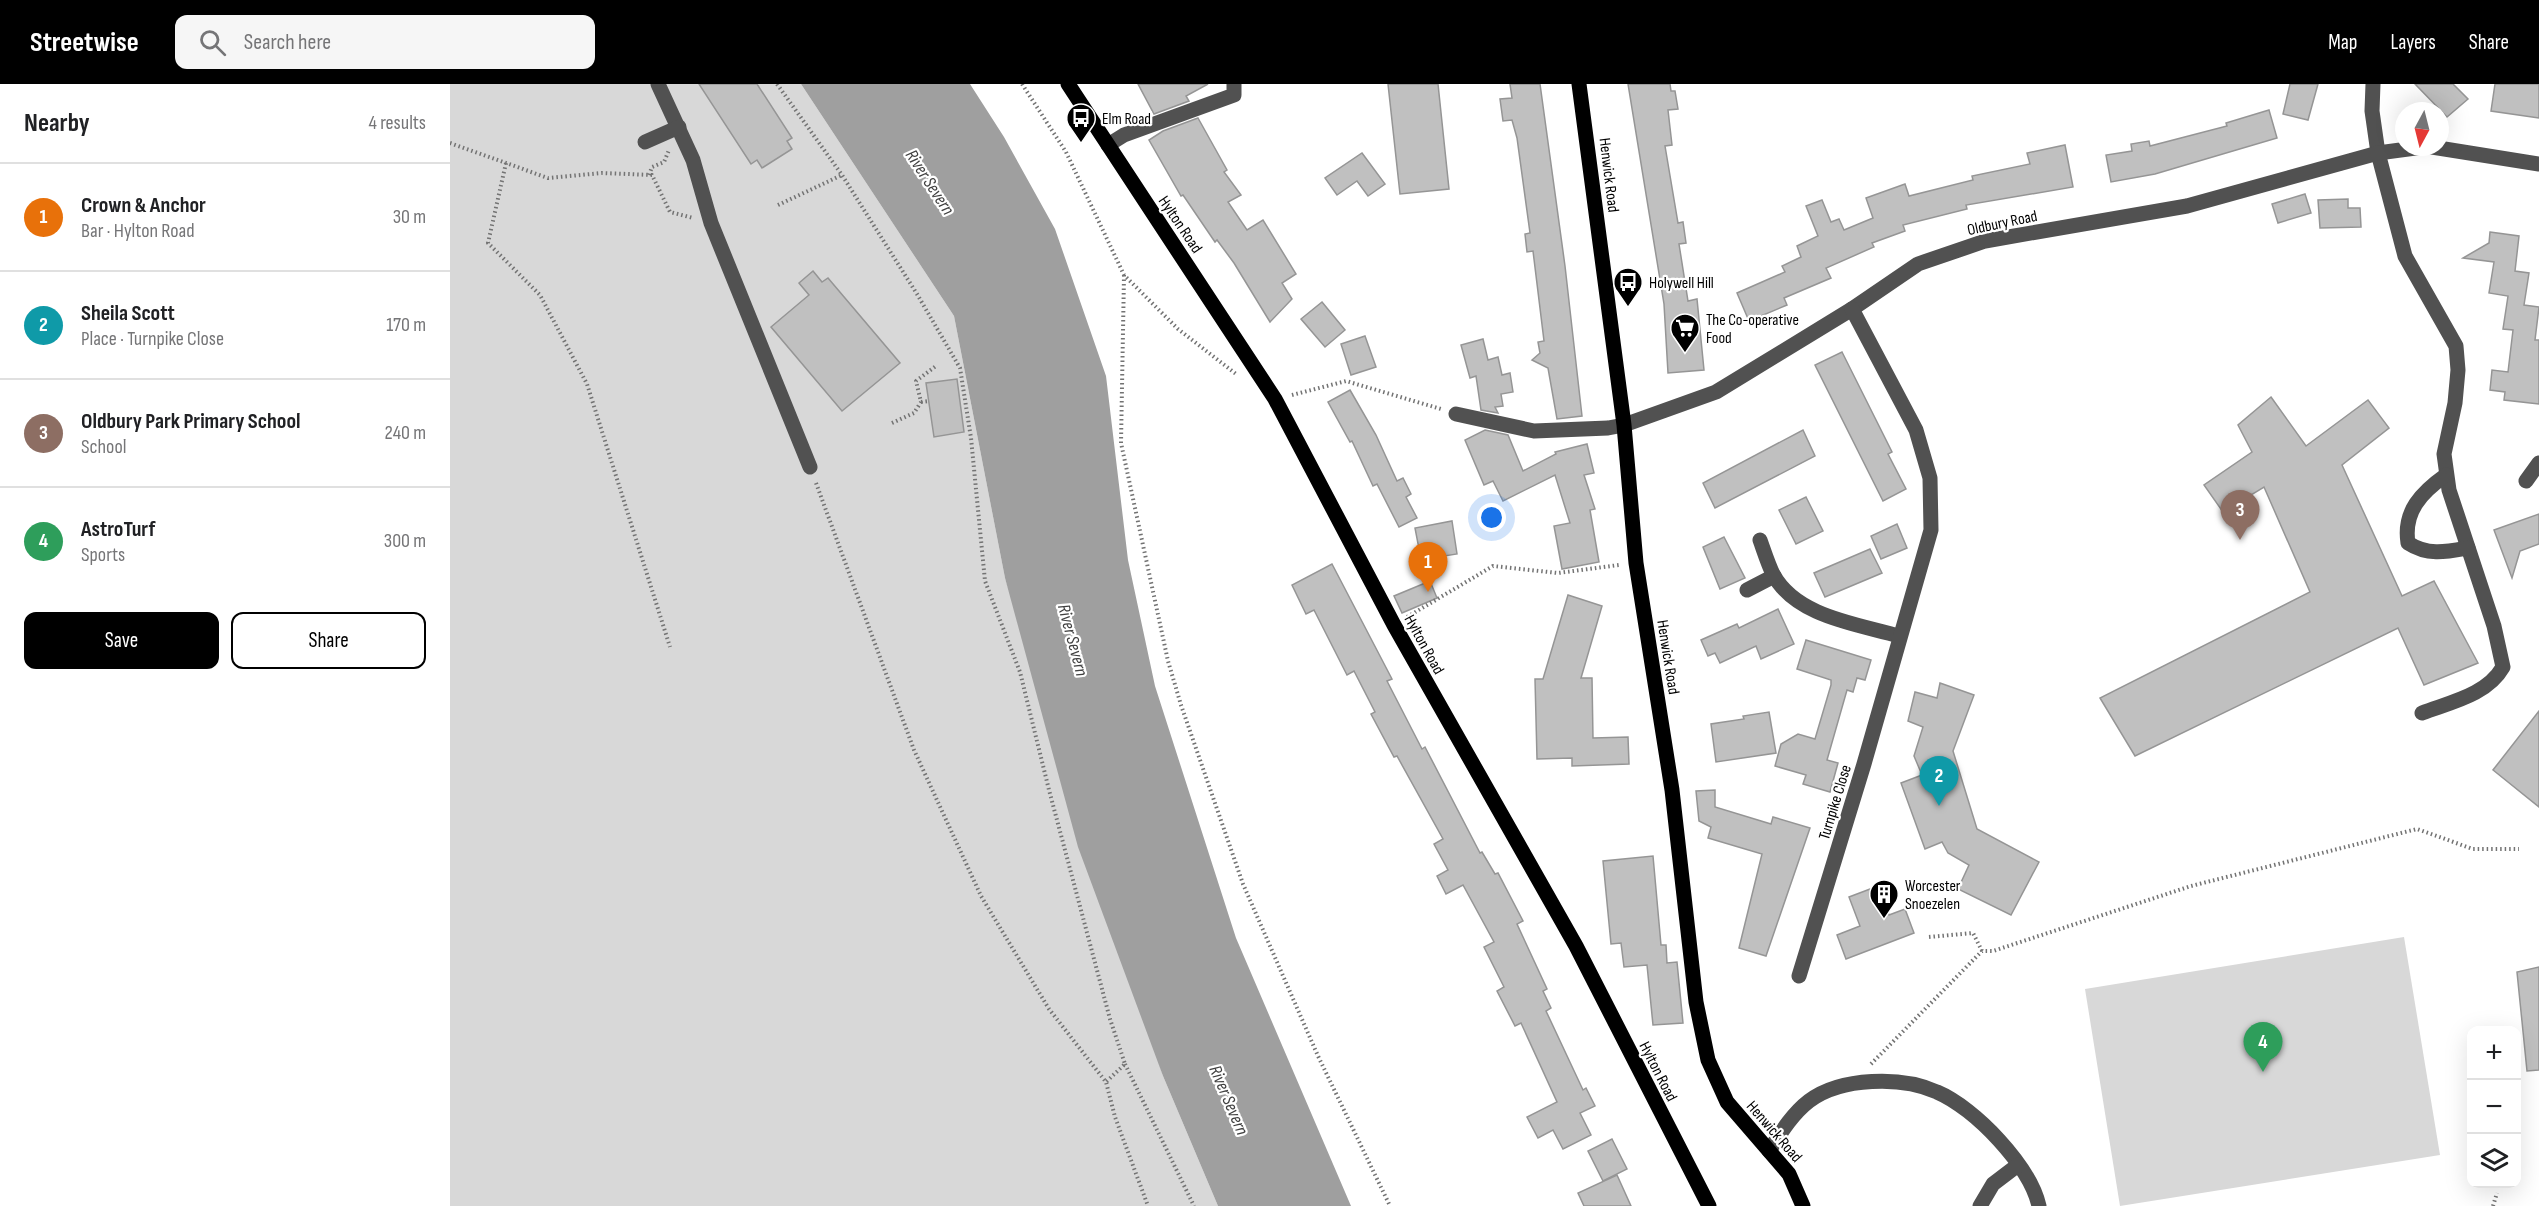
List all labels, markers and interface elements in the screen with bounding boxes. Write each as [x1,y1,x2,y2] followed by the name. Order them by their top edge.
[175,15,595,69] search box
[30,26,139,59] text: Streetwise
[196,26,229,59] icon: search
[244,29,331,56] text: Search here
[2328,30,2357,55] text: Map
[2390,30,2436,55] text: Layers
[2469,30,2509,55] text: Share
[1065,102,1097,144] bus stop icon: Elm Road
[2395,102,2449,156] north arrow
[24,108,90,139] text: Nearby
[1102,110,1151,129] place label: Elm Road
[369,111,426,135] text: 4 results
[1595,137,1623,214] street label: Henwick Road
[901,146,959,219] water label: River Severn
[81,192,206,219] text: Crown & Anchor
[1154,193,1206,257] street label: Hylton Road
[40,205,47,229] text: 1
[393,205,426,229] text: 30 m
[1966,207,2039,240] street label: Oldbury Road
[81,219,195,243] text: Bar · Hylton Road
[1612,266,1644,308] bus stop icon: Holywell Hill
[1649,274,1714,293] place label: Holywell Hill
[81,300,175,327] text: Sheila Scott
[1706,311,1799,348] place label: The Co-operative Food
[1669,312,1701,354] supermarket icon: The Co-operative Food
[39,313,48,337] text: 2
[386,313,426,337] text: 170 m
[81,327,224,351] text: Place · Turnpike Close
[81,408,300,435] text: Oldbury Park Primary School
[39,421,48,445] text: 3
[385,421,426,445] text: 240 m
[81,435,126,459] text: School
[2220,490,2260,540] pin: 3
[1477,503,1506,532] your location
[81,516,155,543] text: AstroTurf
[39,529,48,553] text: 4
[384,529,426,553] text: 300 m
[1408,542,1448,592] pin: 1
[81,543,125,567] text: Sports
[1053,602,1092,679] water label: River Severn
[24,612,219,669] button: Save
[231,612,426,669] button: Share
[1400,612,1448,678] street label: Hylton Road
[1652,619,1683,696] street label: Henwick Road
[1920,756,1958,806] pin: 2
[1815,763,1856,842] street label: Turnpike Close
[1905,877,1961,914] place label: Worcester Snoezelen
[1868,878,1900,920] building icon: Worcester Snoezelen
[2244,1022,2282,1072] pin: 4
[2467,1026,2521,1188] map controls
[2467,1026,2521,1080] button: +
[1635,1039,1681,1105] street label: Hylton Road
[1204,1062,1253,1139] water label: River Severn
[2467,1080,2521,1134] button: −
[1742,1097,1806,1167] street label: Henwick Road
[2467,1134,2521,1188] button: layers

